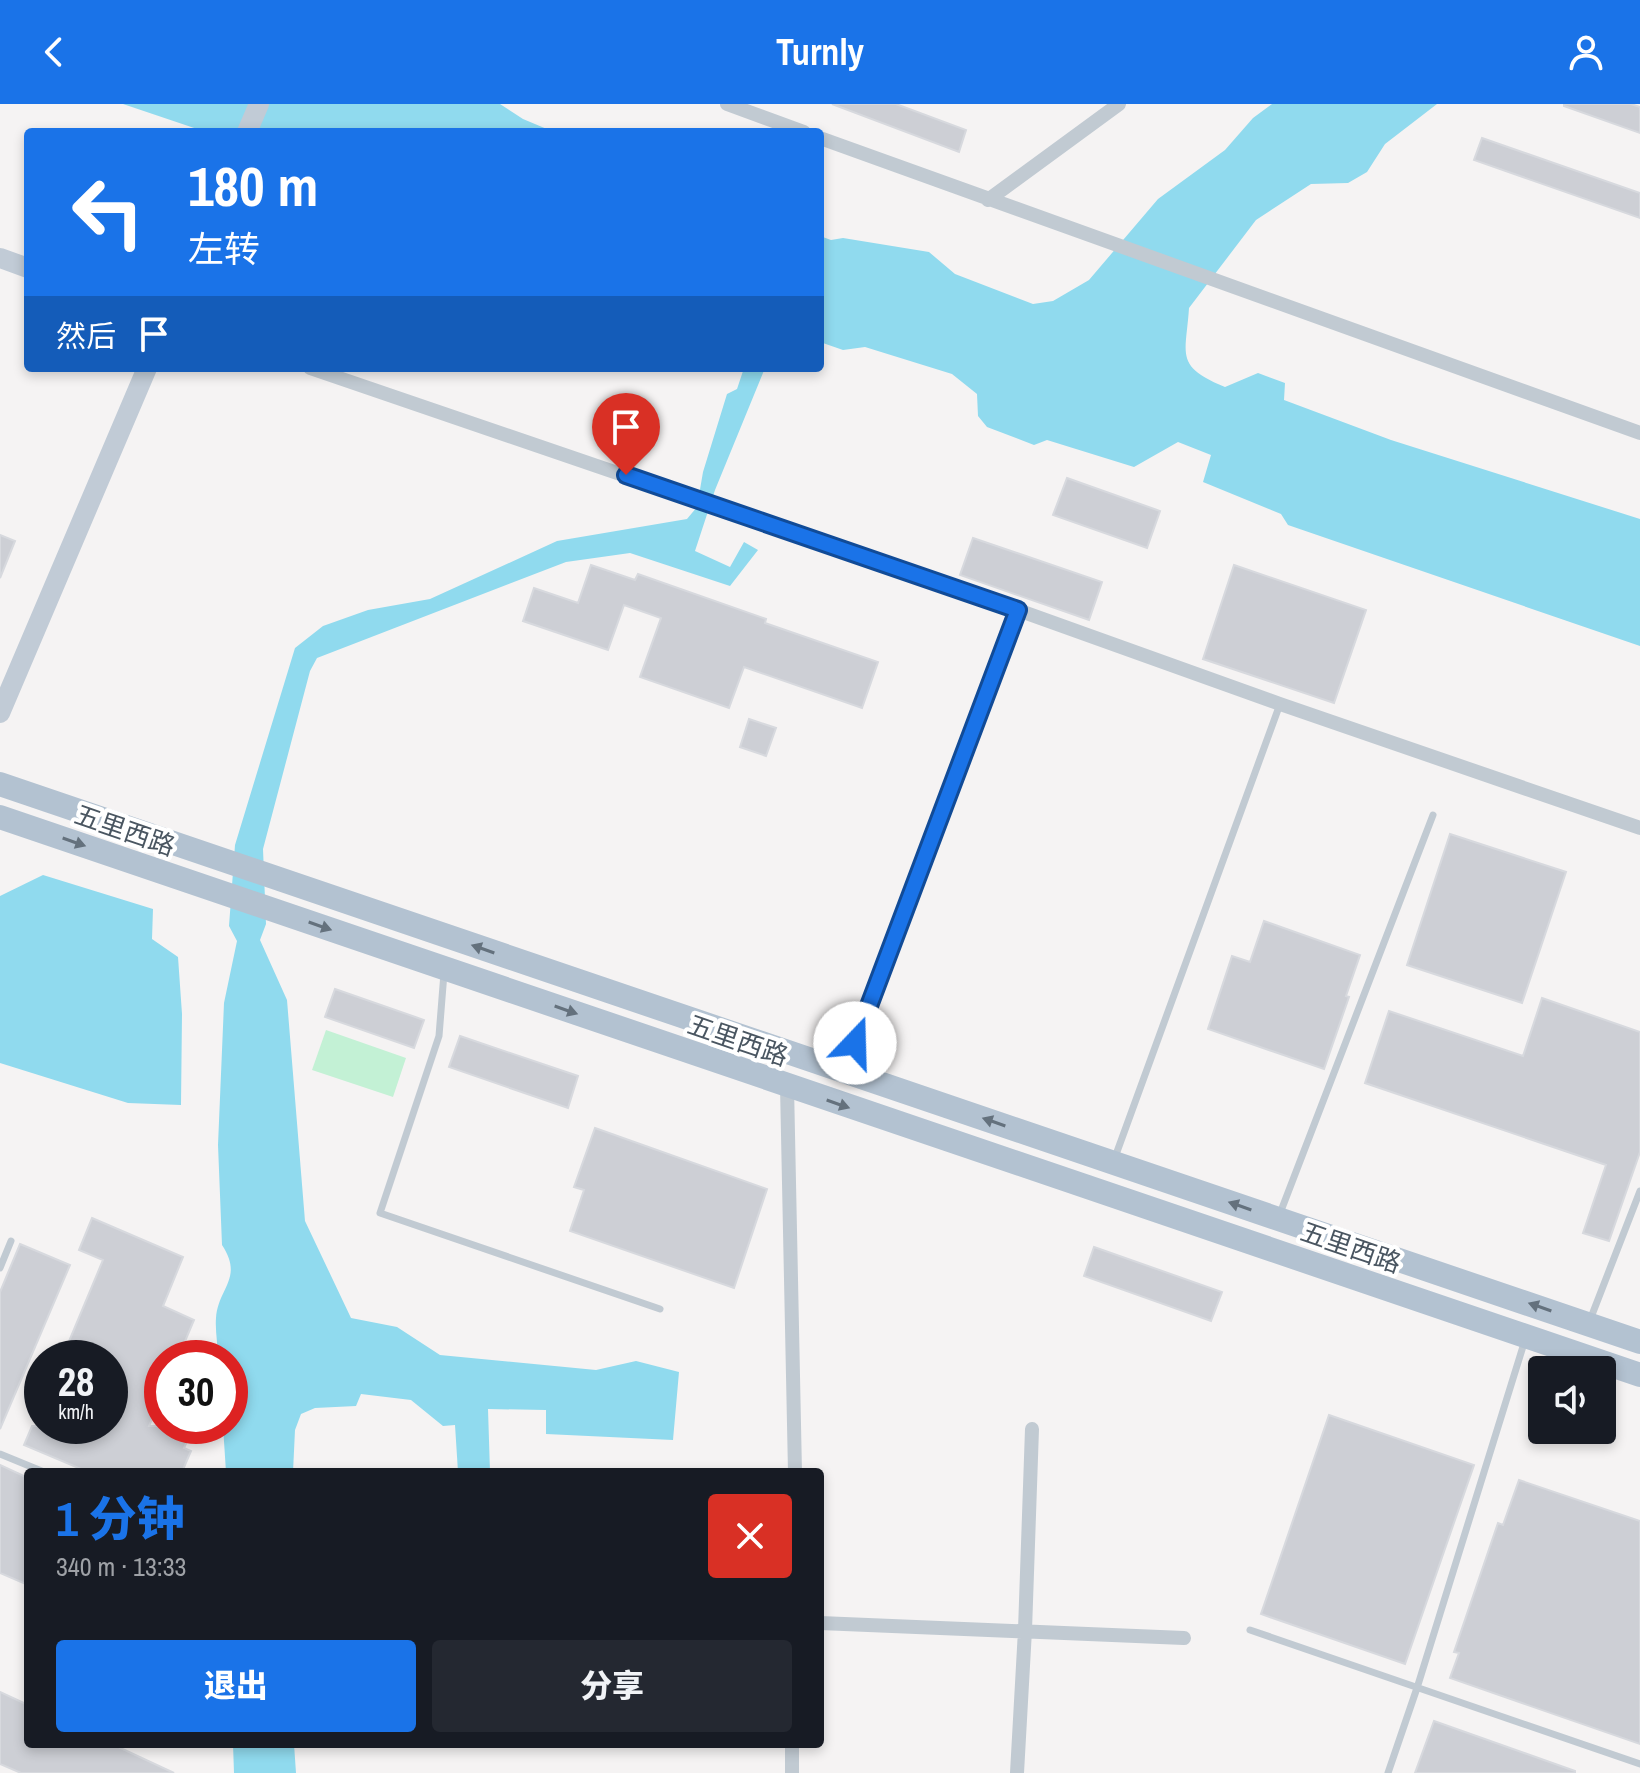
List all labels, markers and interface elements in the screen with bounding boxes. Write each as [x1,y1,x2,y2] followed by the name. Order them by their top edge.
[776,28,864,76] text: Turnly
[32,30,76,74] icon: back
[1564,30,1608,74] icon: person
[188,148,318,223] text: 180 m
[56,160,160,264] icon: left
[188,225,260,273] text: 左转
[132,312,176,356] icon: arrive
[56,316,116,356] text: 然后
[592,393,660,475] pin
[604,405,648,449] icon: arrive
[70,797,180,863] street label: 五里西路
[62,836,86,849] one-way arrow
[308,920,332,932] one-way arrow
[471,942,495,954] one-way arrow
[813,1001,897,1085] position arrow
[554,1005,578,1017] one-way arrow
[683,1007,793,1073] street label: 五里西路
[827,1098,851,1110] one-way arrow
[982,1116,1006,1128] one-way arrow
[1228,1200,1252,1212] one-way arrow
[1296,1214,1406,1280] street label: 五里西路
[1527,1301,1551,1313] one-way arrow
[144,1340,248,1444] speed limit sign: 30
[58,1355,94,1408] text: 28
[1528,1356,1616,1444] map controls
[1528,1356,1616,1444] button: sound
[58,1398,94,1425] text: km/h
[56,1486,185,1551] text: 1 分钟
[708,1494,792,1578] button: close
[56,1549,186,1584] text: 340 m · 13:33
[56,1640,416,1732] button: 退出
[432,1640,792,1732] button: 分享

